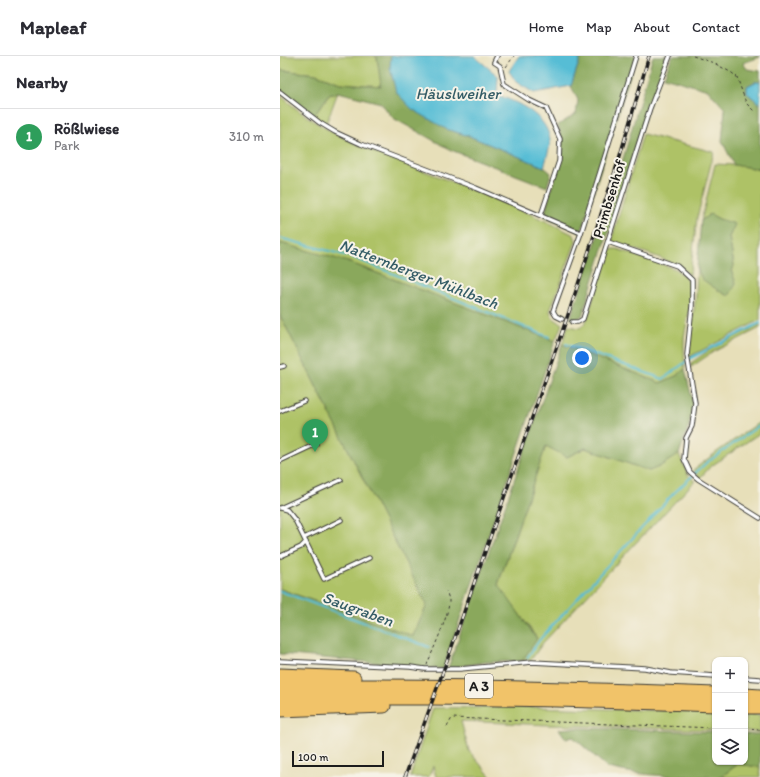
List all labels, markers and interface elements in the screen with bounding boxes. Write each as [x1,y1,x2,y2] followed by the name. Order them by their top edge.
[20,16,86,39] text: Mapleaf
[529,19,564,36] text: Home
[586,19,612,36] text: Map
[634,19,670,36] text: About
[692,19,740,36] text: Contact
[16,72,68,92] text: Nearby
[416,84,502,103] water label: Häuslweiher
[54,120,119,138] text: Rößlwiese
[26,129,32,144] text: 1
[229,129,264,144] text: 310 m
[54,138,80,153] text: Park
[588,157,630,241] street label: Primbsenhof
[337,235,502,313] water label: Natternberger Mühlbach
[572,348,592,368] your location
[302,419,328,452] pin: 1
[320,587,396,631] water label: Saugraben
[712,657,748,765] map controls
[712,657,748,693] button: +
[465,674,493,698] road number: A 3
[712,693,748,729] button: −
[712,729,748,765] button: layers
[292,749,384,768] scale bar
[298,751,328,764] text: 100 m

